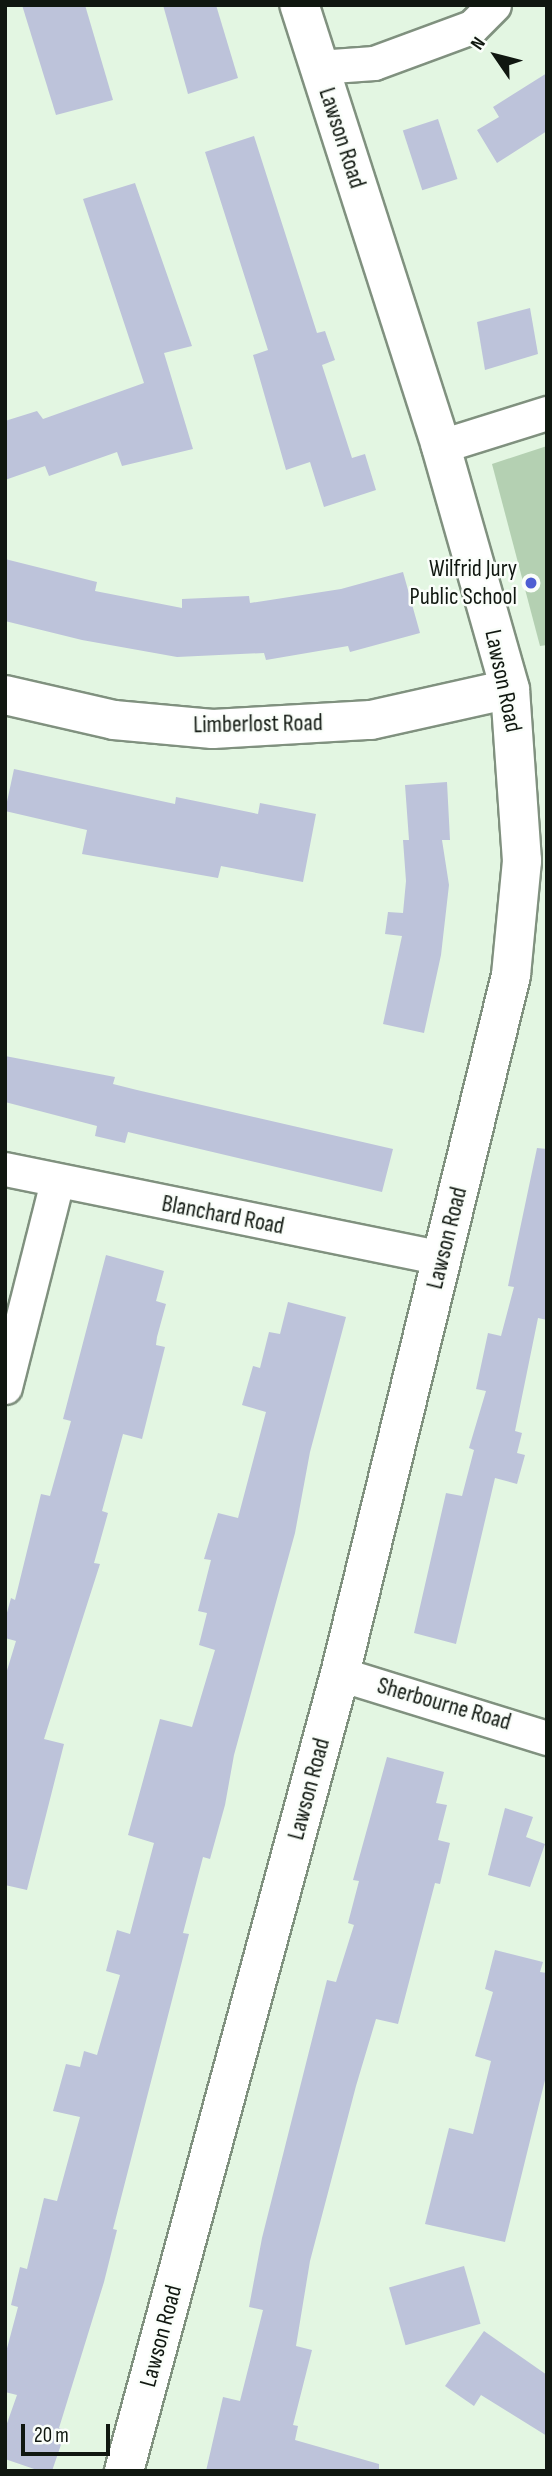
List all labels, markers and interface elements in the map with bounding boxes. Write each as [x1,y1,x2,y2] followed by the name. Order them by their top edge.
[461,21,531,91] north arrow
[466,33,491,54] text: N
[312,84,372,192] street label: Lawson Road
[410,555,517,611] place label: Wilfrid Jury Public School
[523,575,539,591] marker: Wilfrid Jury Public School
[478,627,528,735] street label: Lawson Road
[193,708,323,740] street label: Limberlost Road
[420,1184,474,1292] street label: Lawson Road
[159,1189,287,1241] street label: Blanchard Road
[374,1671,514,1737] street label: Sherbourne Road
[282,1735,336,1843] street label: Lawson Road
[134,2282,188,2390] street label: Lawson Road
[24,2410,114,2454] scale bar
[34,2423,69,2448] text: 20 m

